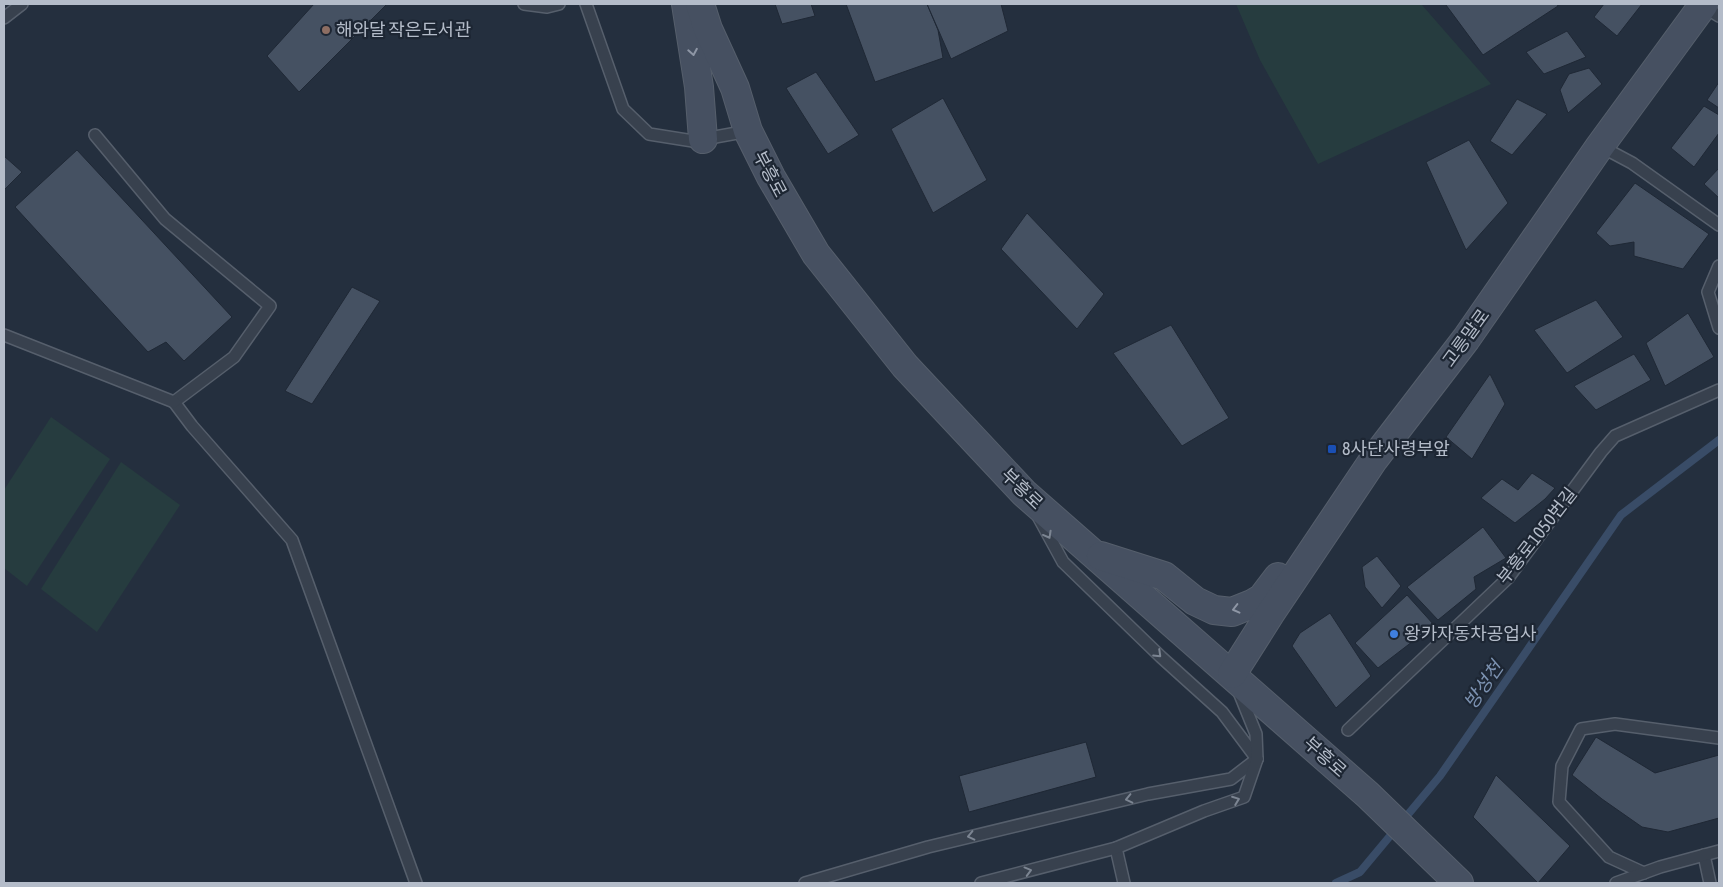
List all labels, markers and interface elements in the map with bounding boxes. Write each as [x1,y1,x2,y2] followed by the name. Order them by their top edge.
[336,19,471,40] place label: 해와달 작은도서관
[320,24,332,36] marker: 해와달 작은도서관
[687,48,697,56] one-way arrow
[750,147,791,201] street label: 부흥로
[1438,305,1494,371] street label: 고릉말로
[1342,438,1450,459] place label: 8사단사령부앞
[1326,443,1338,455] marker: 8사단사령부앞
[997,464,1048,513] street label: 부흥로
[1492,483,1581,588] street label: 부흥로1050번길
[1042,530,1052,539] one-way arrow
[1232,603,1241,614] one-way arrow
[1404,623,1537,644] place label: 왕카자동차공업사
[1388,628,1400,640] marker: 왕카자동차공업사
[1152,648,1161,657] one-way arrow
[1459,656,1508,713] water label: 방성천
[1300,732,1351,781] street label: 부흥로
[1125,793,1134,804] one-way arrow
[1231,795,1240,806] one-way arrow
[967,830,976,841] one-way arrow
[1023,866,1032,877] one-way arrow

